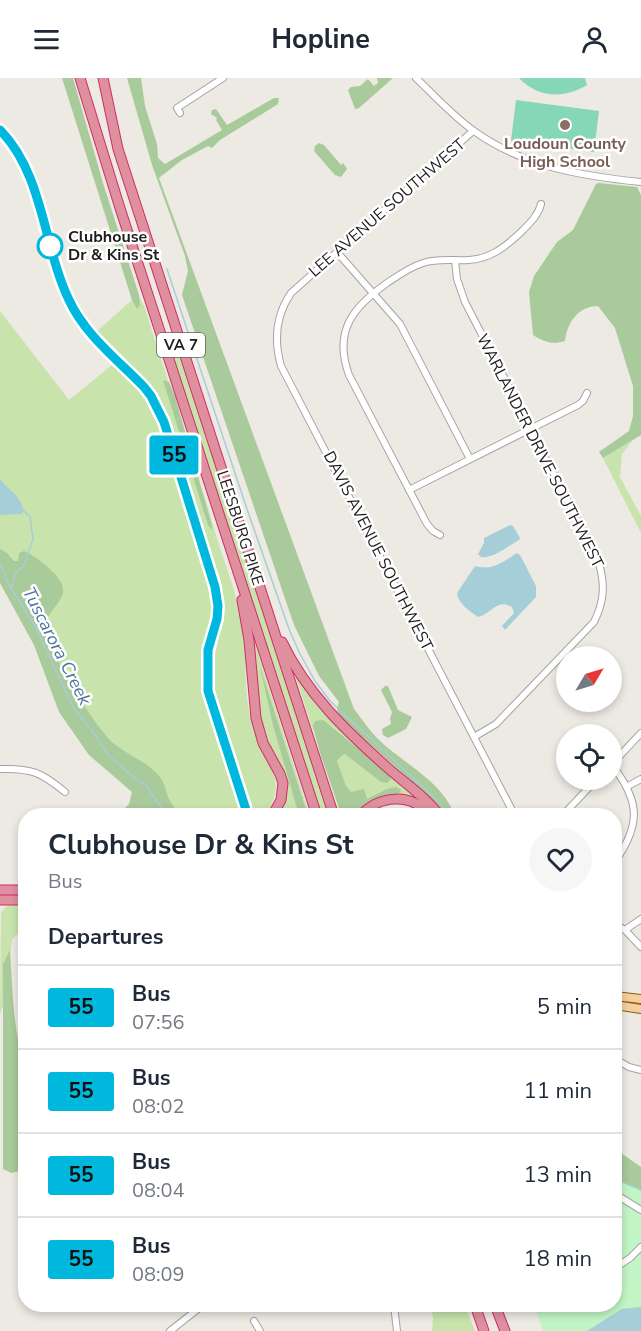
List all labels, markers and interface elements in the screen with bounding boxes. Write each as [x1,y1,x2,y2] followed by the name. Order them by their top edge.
[271,21,370,58] text: Hopline
[30,23,63,56] icon: menu
[578,23,611,56] icon: person
[558,118,572,132] marker: Loudoun County High School
[304,133,470,282] street label: LEE AVENUE SOUTHWEST
[504,133,627,173] place label: Loudoun County High School
[68,226,160,266] place label: Clubhouse Dr & Kins St
[37,233,63,259] marker: Clubhouse Dr & Kins St
[471,330,609,572] street label: WARLANDER DRIVE SOUTHWEST
[157,333,205,357] road number: VA 7
[147,436,201,475] line badge: 55
[161,441,187,469] text: 55
[318,447,438,655] street label: DAVIS AVENUE SOUTHWEST
[211,468,269,588] street label: LEESBURG PIKE
[17,583,98,710] water label: Tuscarora Creek
[556,646,622,712] north arrow
[556,646,622,790] map controls
[556,724,622,790] button: locate
[48,826,353,864] text: Clubhouse Dr & Kins St
[529,828,592,891] button: heart
[48,868,82,895] text: Bus
[48,922,163,952] text: Departures
[132,979,171,1009] text: Bus
[537,992,592,1022] text: 5 min
[68,993,94,1021] text: 55
[132,1009,185,1036] text: 07:56
[132,1063,171,1093] text: Bus
[524,1076,592,1106] text: 11 min
[68,1077,94,1105] text: 55
[132,1093,185,1120] text: 08:02
[132,1147,171,1177] text: Bus
[524,1160,592,1190] text: 13 min
[68,1161,94,1189] text: 55
[132,1177,185,1204] text: 08:04
[132,1231,171,1261] text: Bus
[524,1244,592,1274] text: 18 min
[68,1245,94,1273] text: 55
[132,1261,185,1288] text: 08:09

